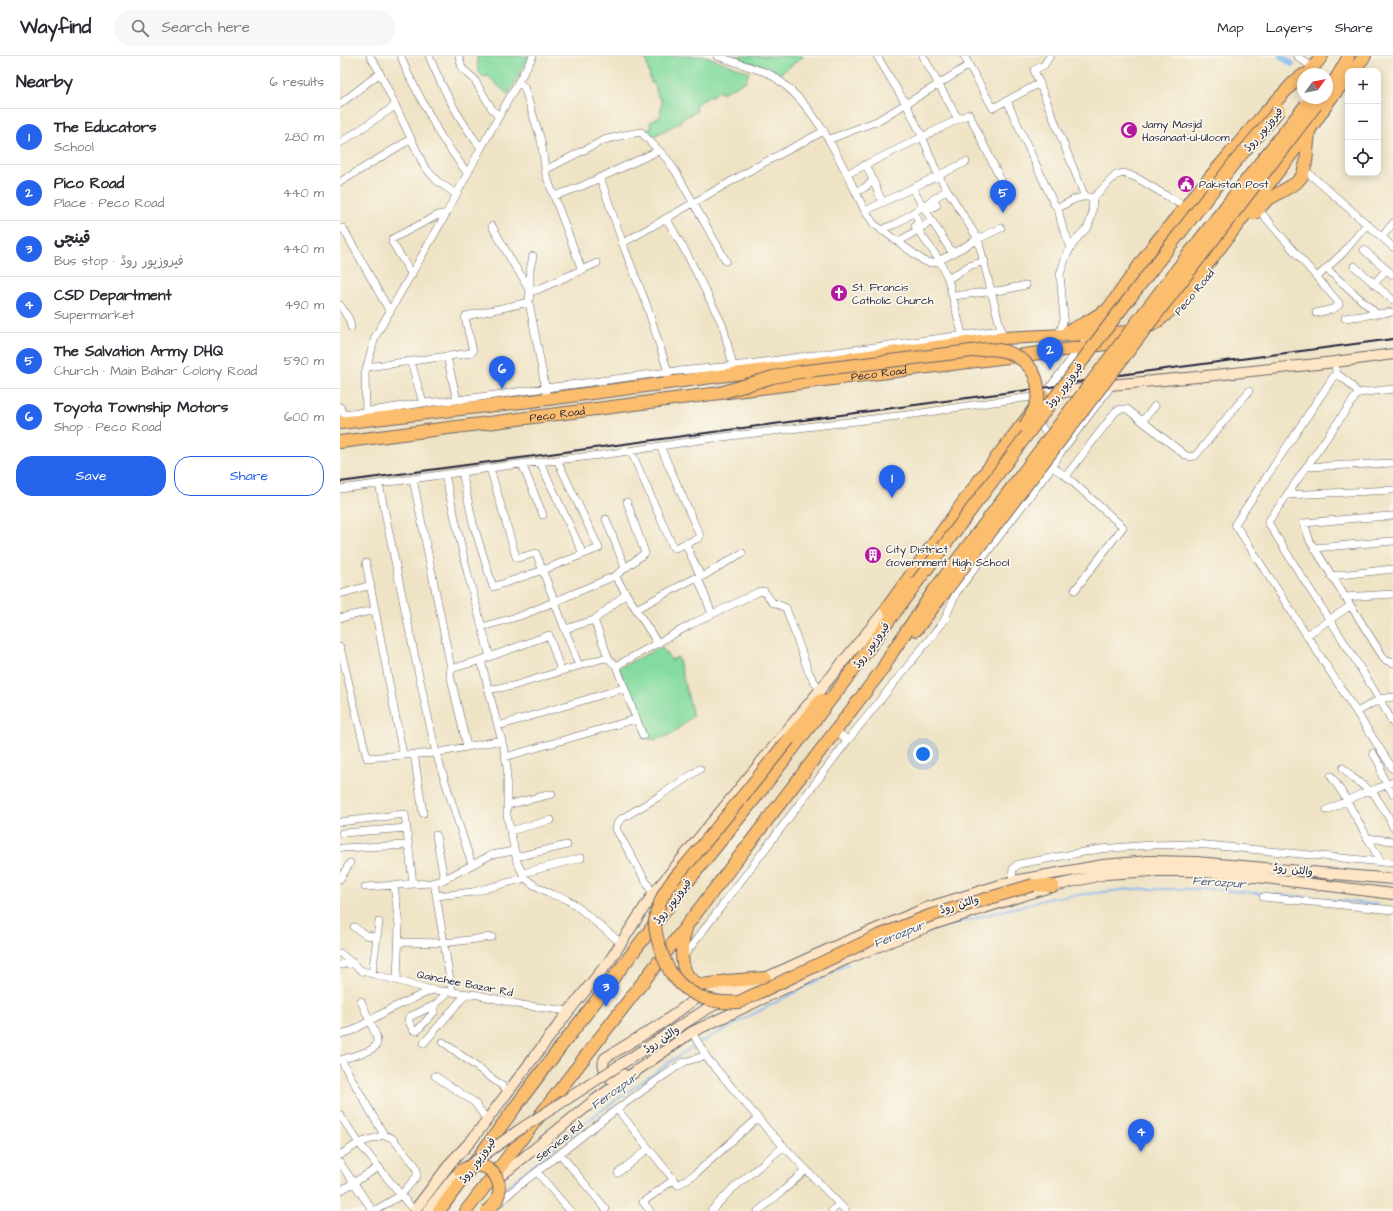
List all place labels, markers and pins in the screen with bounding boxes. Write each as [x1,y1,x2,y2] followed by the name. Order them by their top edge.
[1142,117,1230,145] place label: Jamy Masjid Hasanaat-ul-Uloom
[1119,120,1139,140] mosque icon: Jamy Masjid Hasanaat-ul-Uloom
[1176,174,1196,194] public building icon: Pakistan Post
[1199,177,1269,192] place label: Pakistan Post
[990,180,1016,213] pin: 5
[852,280,934,308] place label: St. Francis Catholic Church
[829,283,849,303] church icon: St. Francis Catholic Church
[1037,337,1063,370] pin: 2
[489,356,515,389] pin: 6
[879,465,905,498] pin: 1
[886,542,1010,571] place label: City District Government High School
[863,545,883,565] building icon: City District Government High School
[593,974,619,1007] pin: 3
[1128,1119,1154,1152] pin: 4

